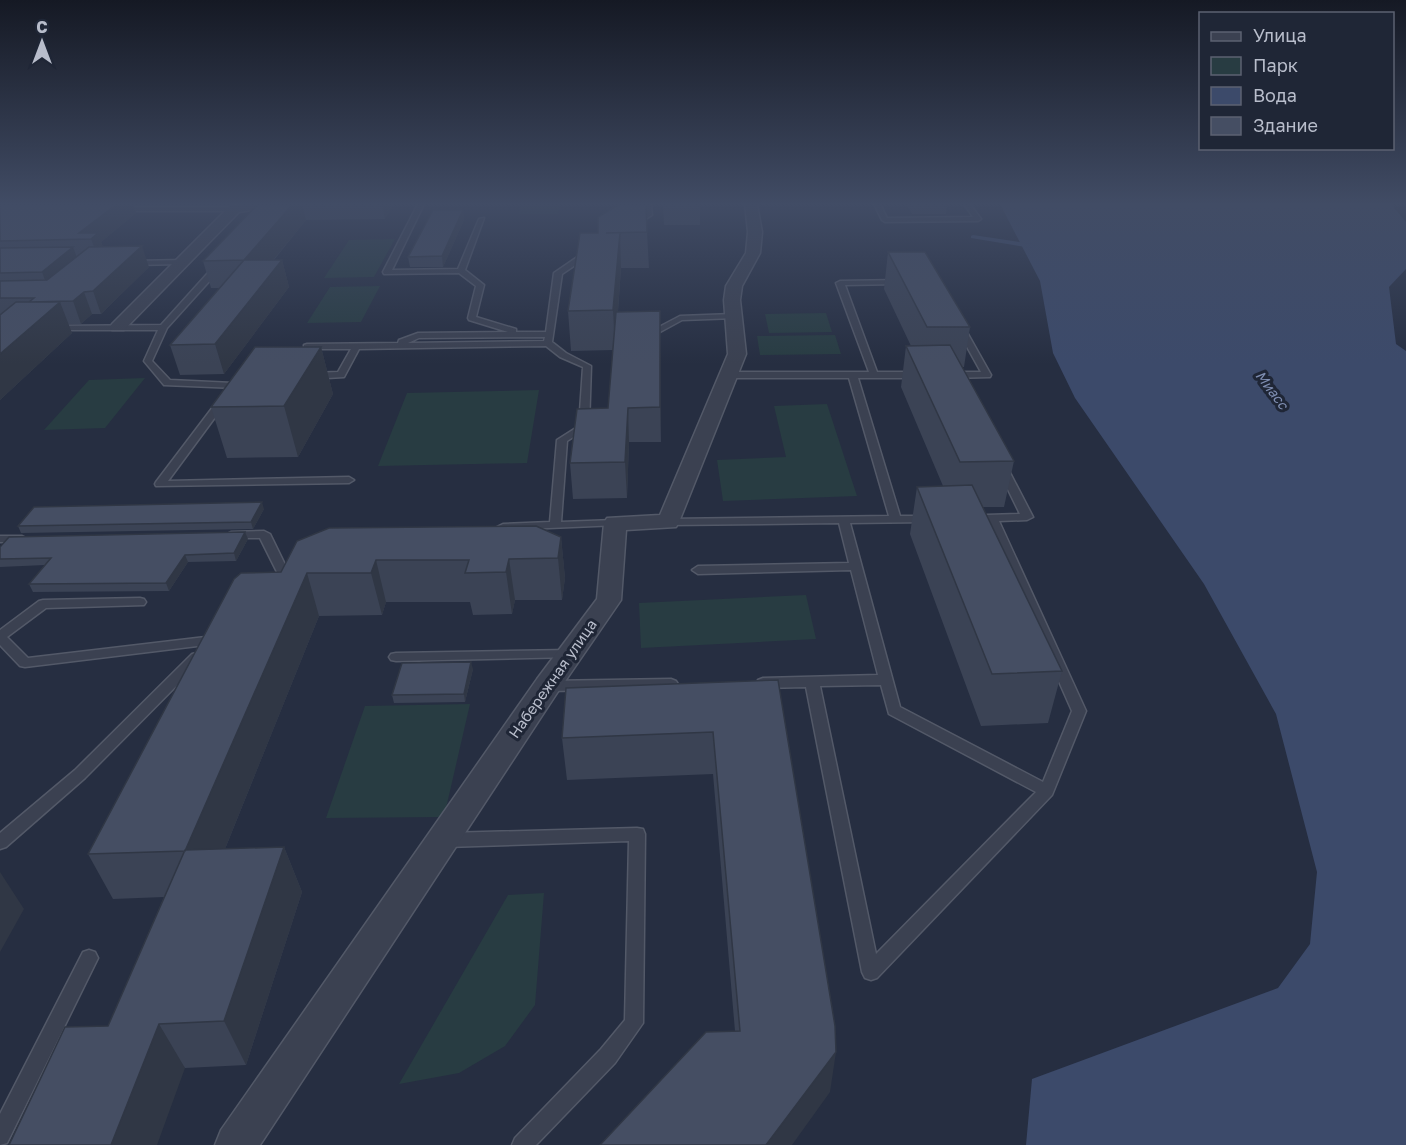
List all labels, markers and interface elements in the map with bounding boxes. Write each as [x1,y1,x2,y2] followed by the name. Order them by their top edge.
[12,12,72,72] north arrow
[1199,12,1394,150] legend
[36,17,48,37] text: С
[1253,24,1307,46] text: Улица
[1253,54,1298,76] text: Парк
[1253,84,1297,106] text: Вода
[1253,114,1318,136] text: Здание
[1252,367,1293,413] water label: Миасс
[504,616,600,741] street label: Набережная улица

